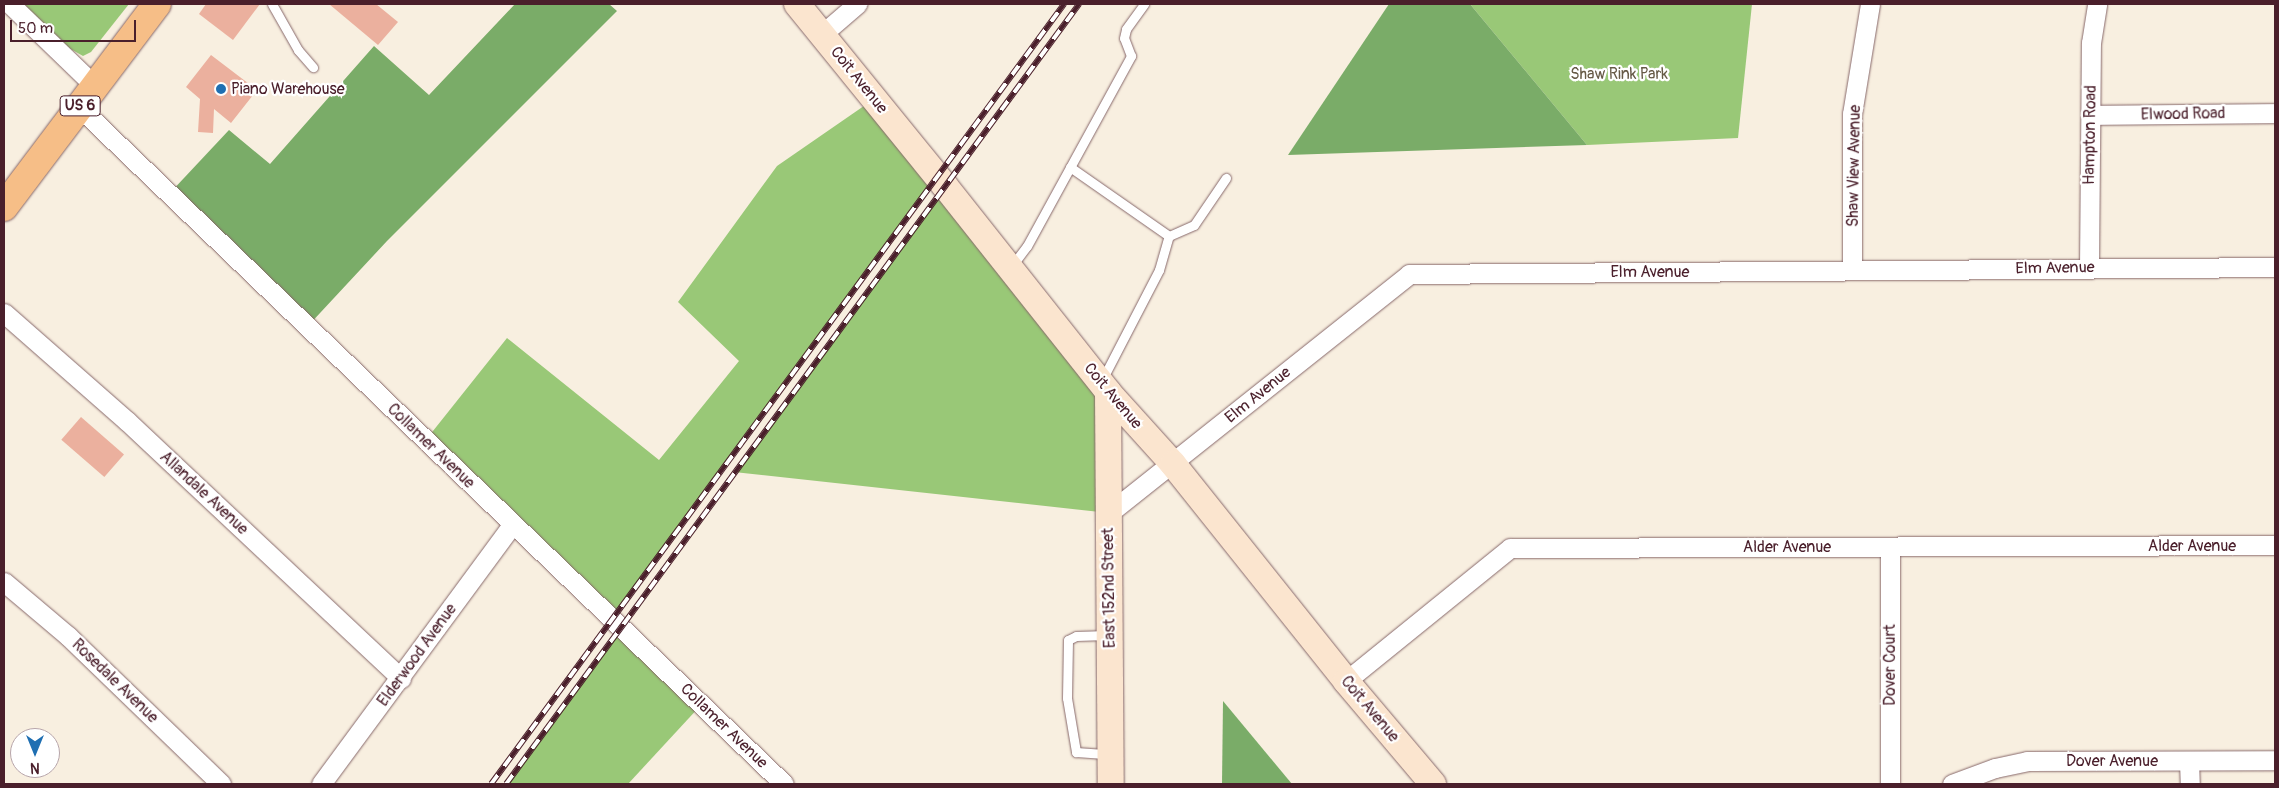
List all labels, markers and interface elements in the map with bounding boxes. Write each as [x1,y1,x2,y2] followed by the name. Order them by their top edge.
[12,10,139,42] scale bar
[18,19,53,38] text: 50 m
[826,43,892,117] street label: Coit Avenue
[1570,64,1668,84] park label: Shaw Rink Park
[231,79,345,99] place label: Piano Warehouse
[215,83,227,95] marker: Piano Warehouse
[2080,85,2100,185] street label: Hampton Road
[59,94,101,118] road number: US 6
[2141,104,2225,124] street label: Elwood Road
[1843,105,1865,227] street label: Shaw View Avenue
[2015,258,2095,278] street label: Elm Avenue
[1611,262,1689,282] street label: Elm Avenue
[1080,359,1146,433] street label: Coit Avenue
[1221,363,1295,427] street label: Elm Avenue
[383,400,479,492] street label: Collamer Avenue
[156,447,252,539] street label: Allandale Avenue
[1098,528,1120,648] street label: East 152nd Street
[2148,536,2236,556] street label: Alder Avenue
[1743,537,1831,557] street label: Alder Avenue
[373,600,461,710] street label: Elderwood Avenue
[1880,624,1900,706] street label: Dover Court
[68,635,162,727] street label: Rosedale Avenue
[1337,672,1403,746] street label: Coit Avenue
[676,680,772,772] street label: Collamer Avenue
[10,728,60,778] north arrow
[2066,751,2158,771] street label: Dover Avenue
[30,759,40,776] text: N

